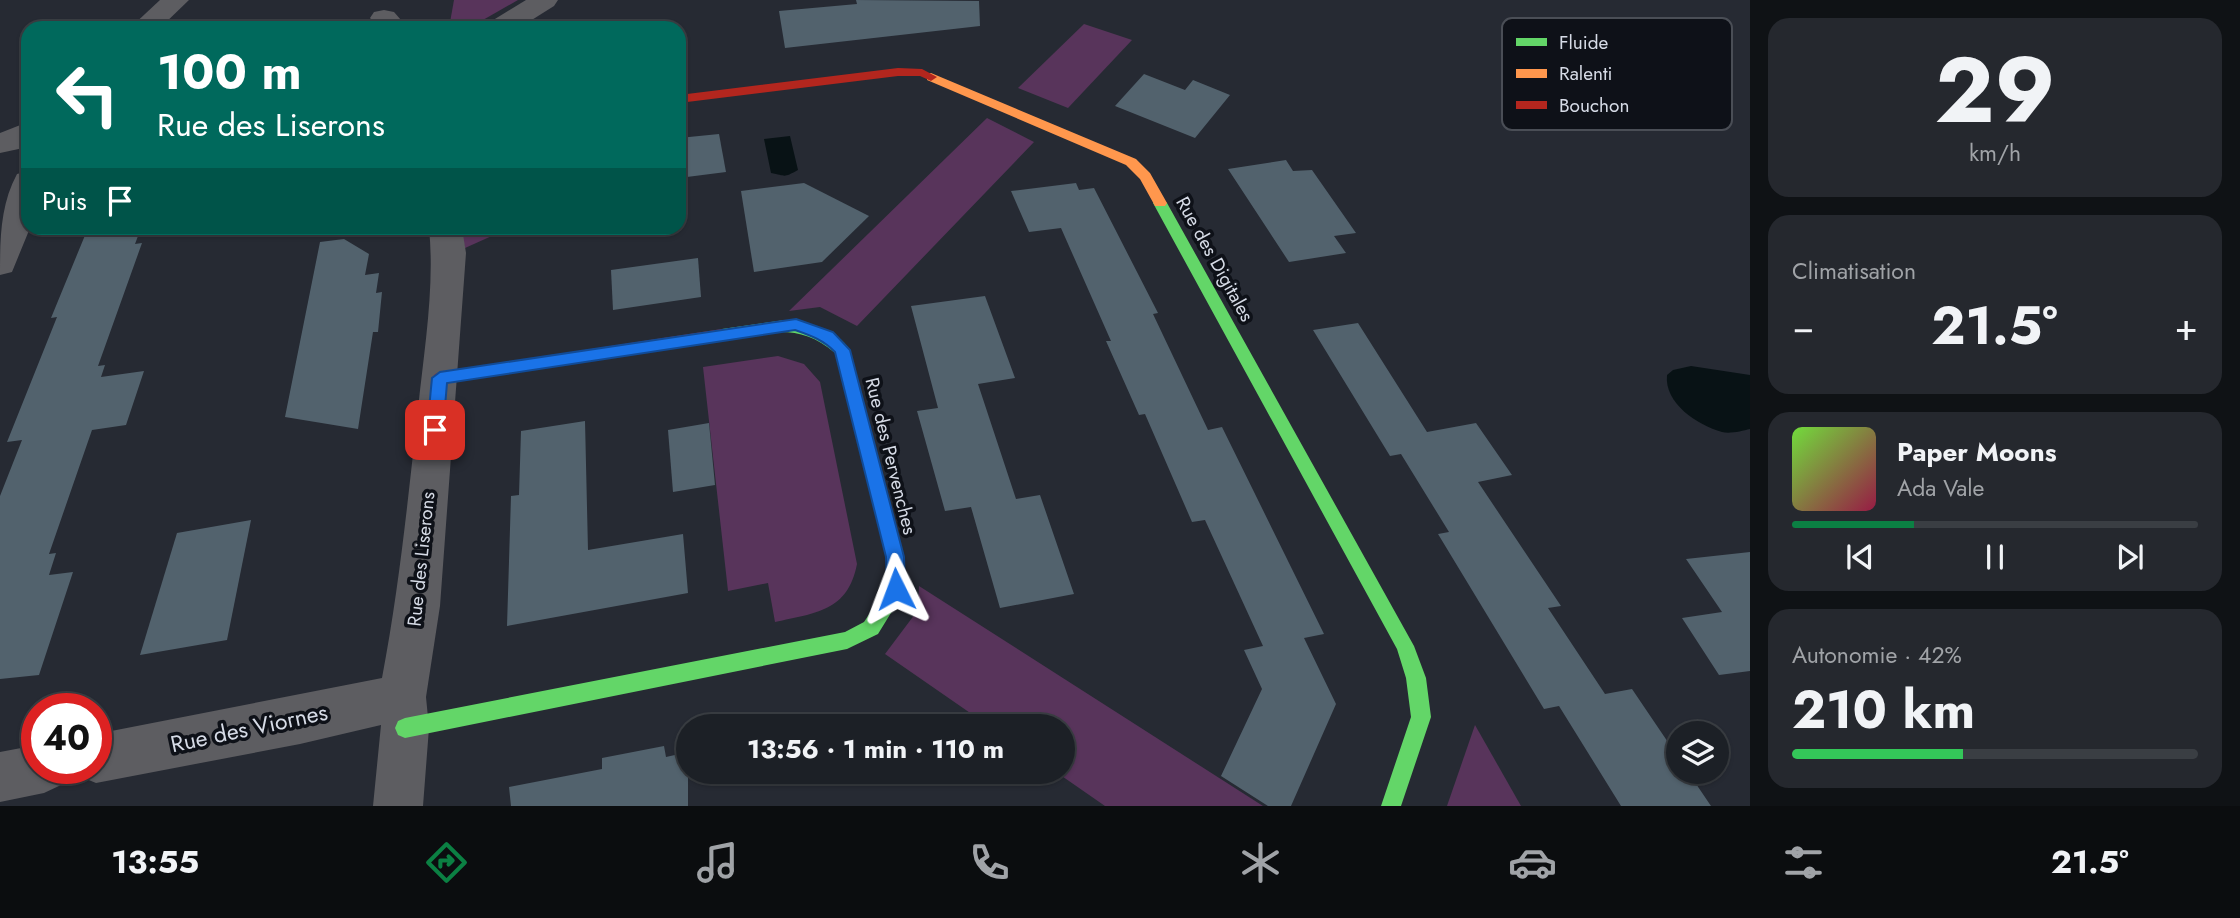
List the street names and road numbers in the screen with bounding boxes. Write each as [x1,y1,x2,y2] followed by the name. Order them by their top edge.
[1169,192,1261,327] street label: Rue des Digitales
[858,375,924,538] street label: Rue des Pervenches
[401,490,442,628] street label: Rue des Liserons
[167,695,331,761] street label: Rue des Viornes

